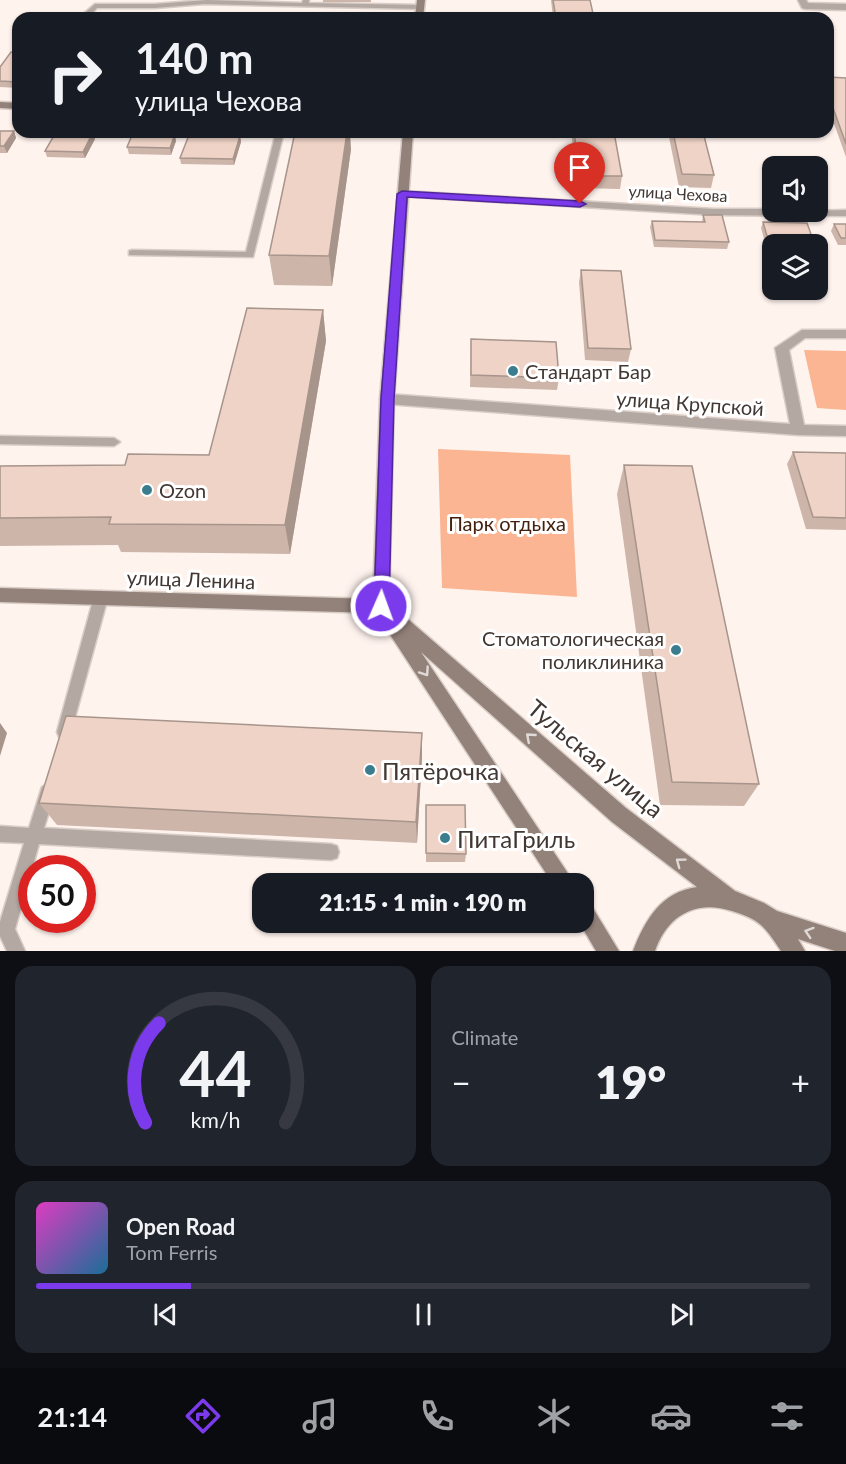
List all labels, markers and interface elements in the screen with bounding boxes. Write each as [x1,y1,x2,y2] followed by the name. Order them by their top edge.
[135,33,253,83] text: 140 m
[36,36,114,114] icon: right
[135,84,302,117] text: улица Чехова
[554,142,605,204] pin
[563,151,596,184] icon: arrive
[762,156,828,300] map controls
[762,156,828,222] button: sound
[628,181,728,205] street label: улица Чехова
[762,234,828,300] button: layers
[525,359,651,383] place label: Стандарт Бар
[506,364,520,378] marker: Стандарт Бар
[615,386,765,420] street label: улица Крупской
[159,478,206,502] place label: Ozon
[140,483,154,497] marker: Ozon
[448,511,566,535] park label: Парк отдыха
[126,565,256,593] street label: улица Ленина
[349,574,413,638] position arrow
[482,626,664,673] place label: Стоматологическая поликлиника
[669,643,683,657] marker: Стоматологическая поликлиника
[418,665,429,676] one-way arrow
[522,693,670,823] street label: Тульская улица
[527,733,537,744] one-way arrow
[382,756,499,785] place label: Пятёрочка
[363,763,377,777] marker: Пятёрочка
[457,824,575,853] place label: ПитаГриль
[438,831,452,845] marker: ПитаГриль
[18,855,96,933] speed limit sign: 50
[676,858,687,869] one-way arrow
[320,889,526,916] text: 21:15 · 1 min · 190 m
[804,927,815,939] one-way arrow
[452,1025,518,1049] text: Climate
[179,1035,251,1110] text: 44
[595,1055,666,1109] text: 19°
[452,1062,471,1102] text: −
[791,1062,810,1102] text: +
[190,1107,240,1133] text: km/h
[126,1213,235,1240] text: Open Road
[126,1240,217,1264] text: Tom Ferris
[149,1298,182,1331] icon: previous
[407,1298,440,1331] icon: pause
[665,1298,698,1331] icon: next
[182,1395,224,1437] icon: directions
[299,1395,341,1437] icon: music
[416,1395,458,1437] icon: phone
[533,1395,575,1437] icon: climate
[650,1395,692,1437] icon: car
[766,1395,808,1437] icon: filters
[37,1400,107,1433] text: 21:14

